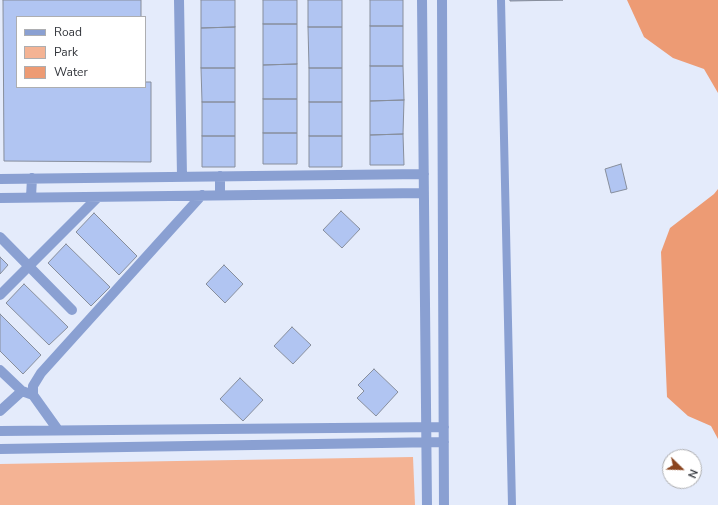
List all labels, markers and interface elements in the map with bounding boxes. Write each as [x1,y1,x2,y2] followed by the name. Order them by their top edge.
[16,16,146,88] legend
[54,24,82,40] text: Road
[54,44,78,60] text: Park
[54,64,88,80] text: Water
[662,449,702,489] north arrow
[684,467,701,480] text: N

